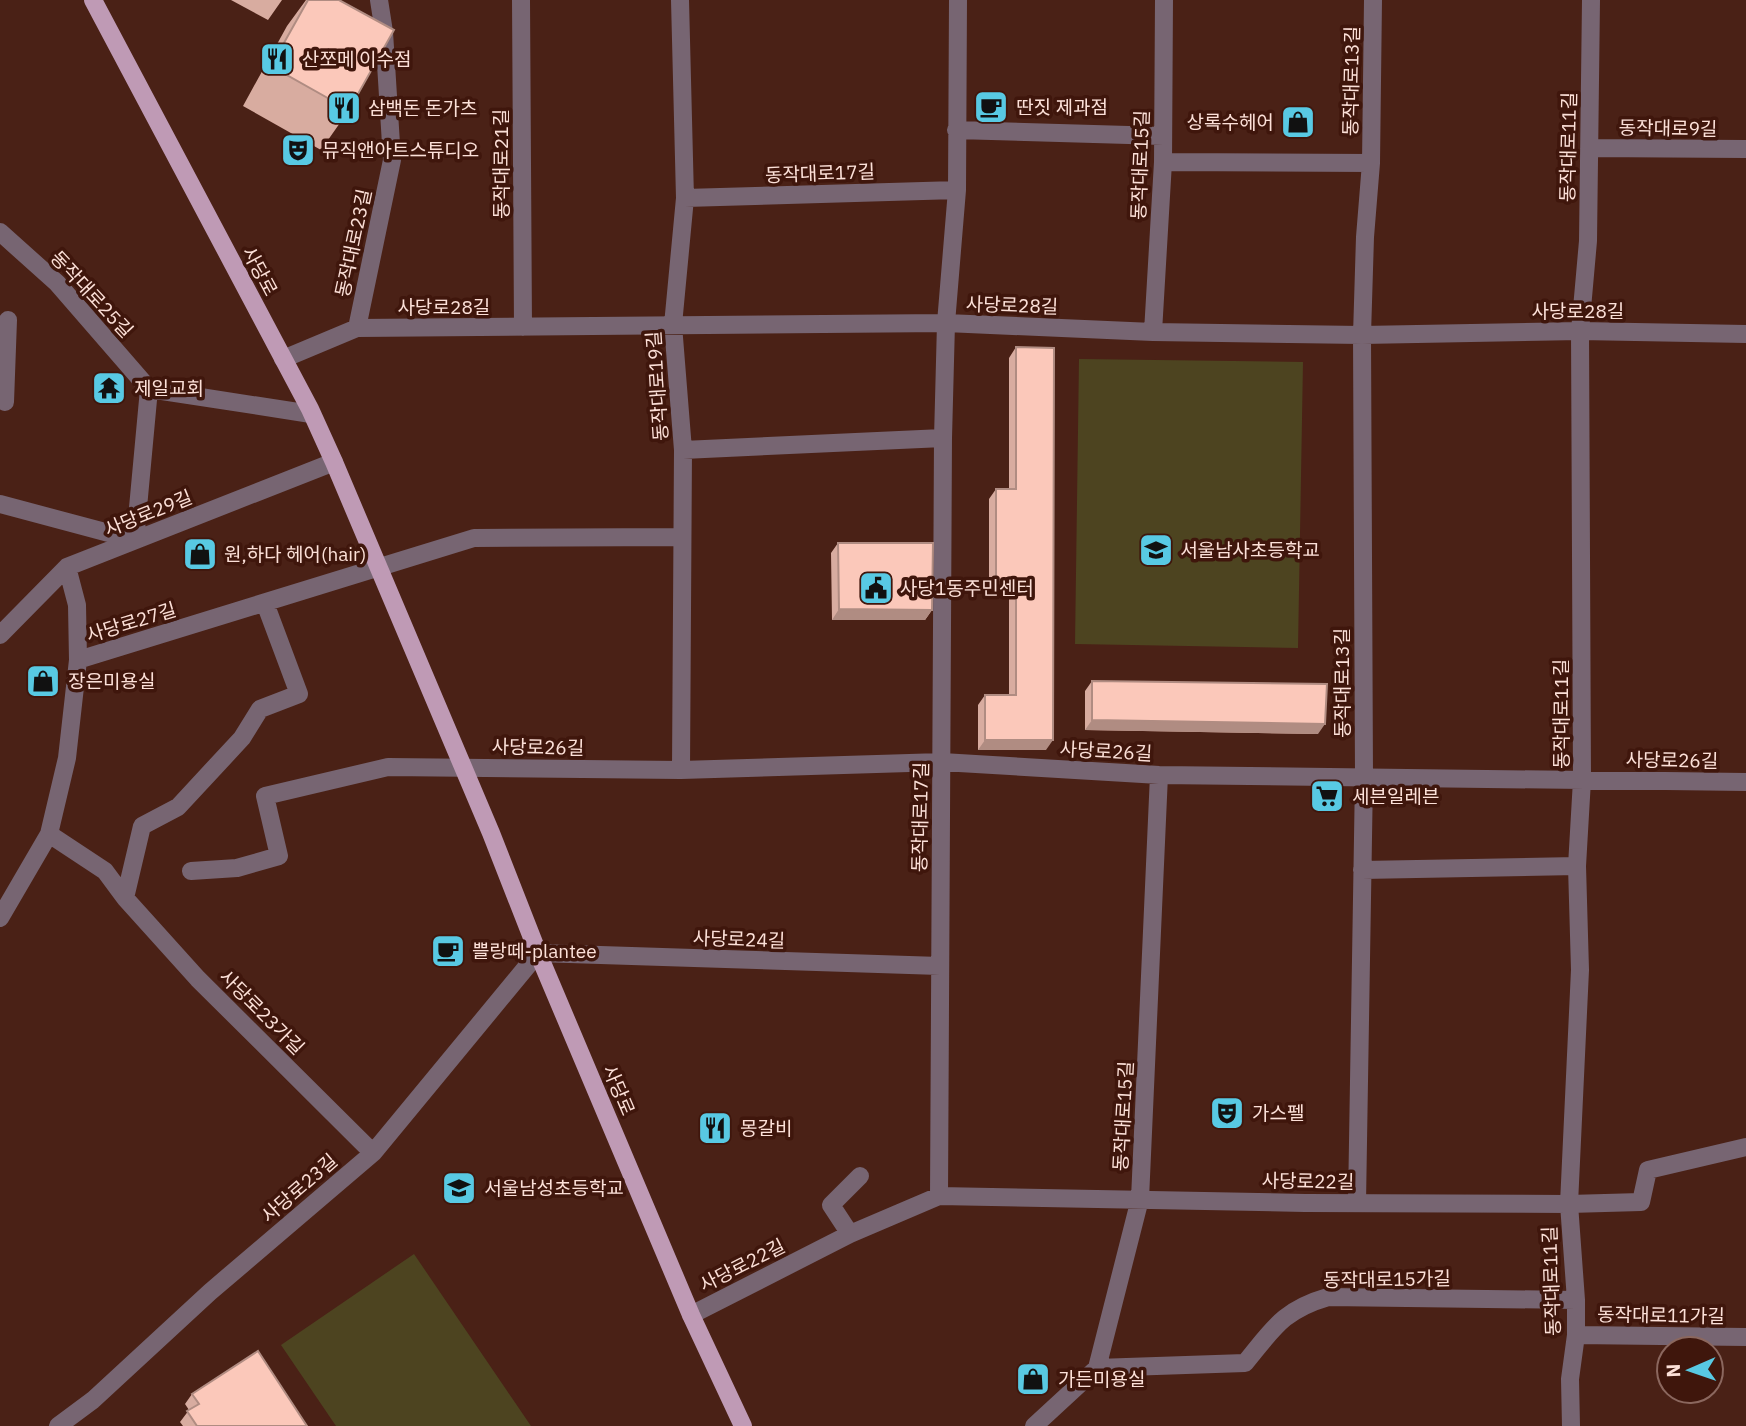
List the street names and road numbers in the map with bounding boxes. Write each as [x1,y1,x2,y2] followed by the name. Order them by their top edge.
[1338,26,1364,136] street label: 동작대로13길
[1555,92,1581,202] street label: 동작대로11길
[489,109,513,219] street label: 동작대로21길
[1126,110,1154,220] street label: 동작대로15길
[1618,115,1718,141] street label: 동작대로9길
[765,159,875,187] street label: 동작대로17길
[330,187,376,299] street label: 동작대로23길
[237,242,283,300] street label: 사당로
[46,246,138,342] street label: 동작대로25길
[965,291,1059,319] street label: 사당로28길
[398,295,490,319] street label: 사당로28길
[1532,299,1624,323] street label: 사당로28길
[641,330,673,442] street label: 동작대로19길
[101,485,195,541] street label: 사당로29길
[83,597,179,647] street label: 사당로27길
[1330,628,1354,738] street label: 동작대로13길
[1549,659,1573,769] street label: 동작대로11길
[491,734,585,760] street label: 사당로26길
[1059,737,1153,765] street label: 사당로26길
[1625,747,1719,773] street label: 사당로26길
[907,762,933,872] street label: 동작대로17길
[692,925,786,953] street label: 사당로24길
[215,965,309,1059] street label: 사당로23가길
[1108,1060,1138,1172] street label: 동작대로15길
[598,1061,640,1119] street label: 사당로
[256,1149,342,1227] street label: 사당로23길
[1261,1168,1355,1194] street label: 사당로22길
[1537,1226,1565,1336] street label: 동작대로11길
[695,1233,789,1297] street label: 사당로22길
[1323,1266,1451,1292] street label: 동작대로15가길
[1597,1302,1725,1328] street label: 동작대로11가길

